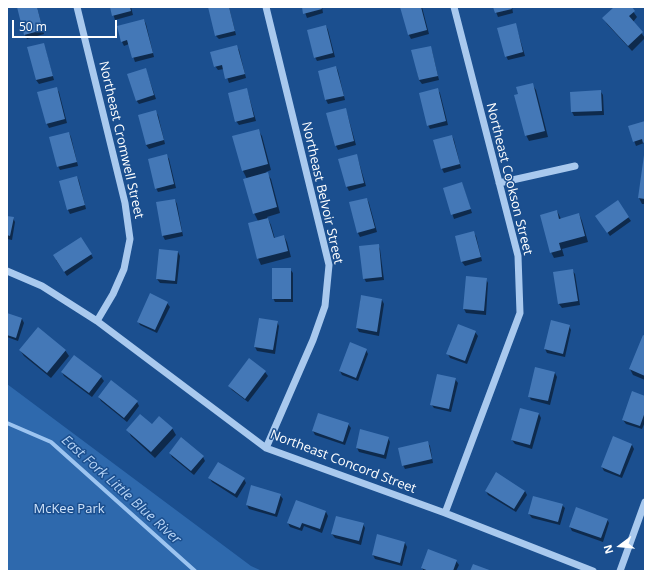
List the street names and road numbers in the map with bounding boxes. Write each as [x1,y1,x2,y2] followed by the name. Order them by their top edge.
[95,60,147,220] street label: Northeast Cromwell Street
[482,101,536,257] street label: Northeast Cookson Street
[298,120,346,266] street label: Northeast Belvoir Street
[268,427,418,497] street label: Northeast Concord Street

